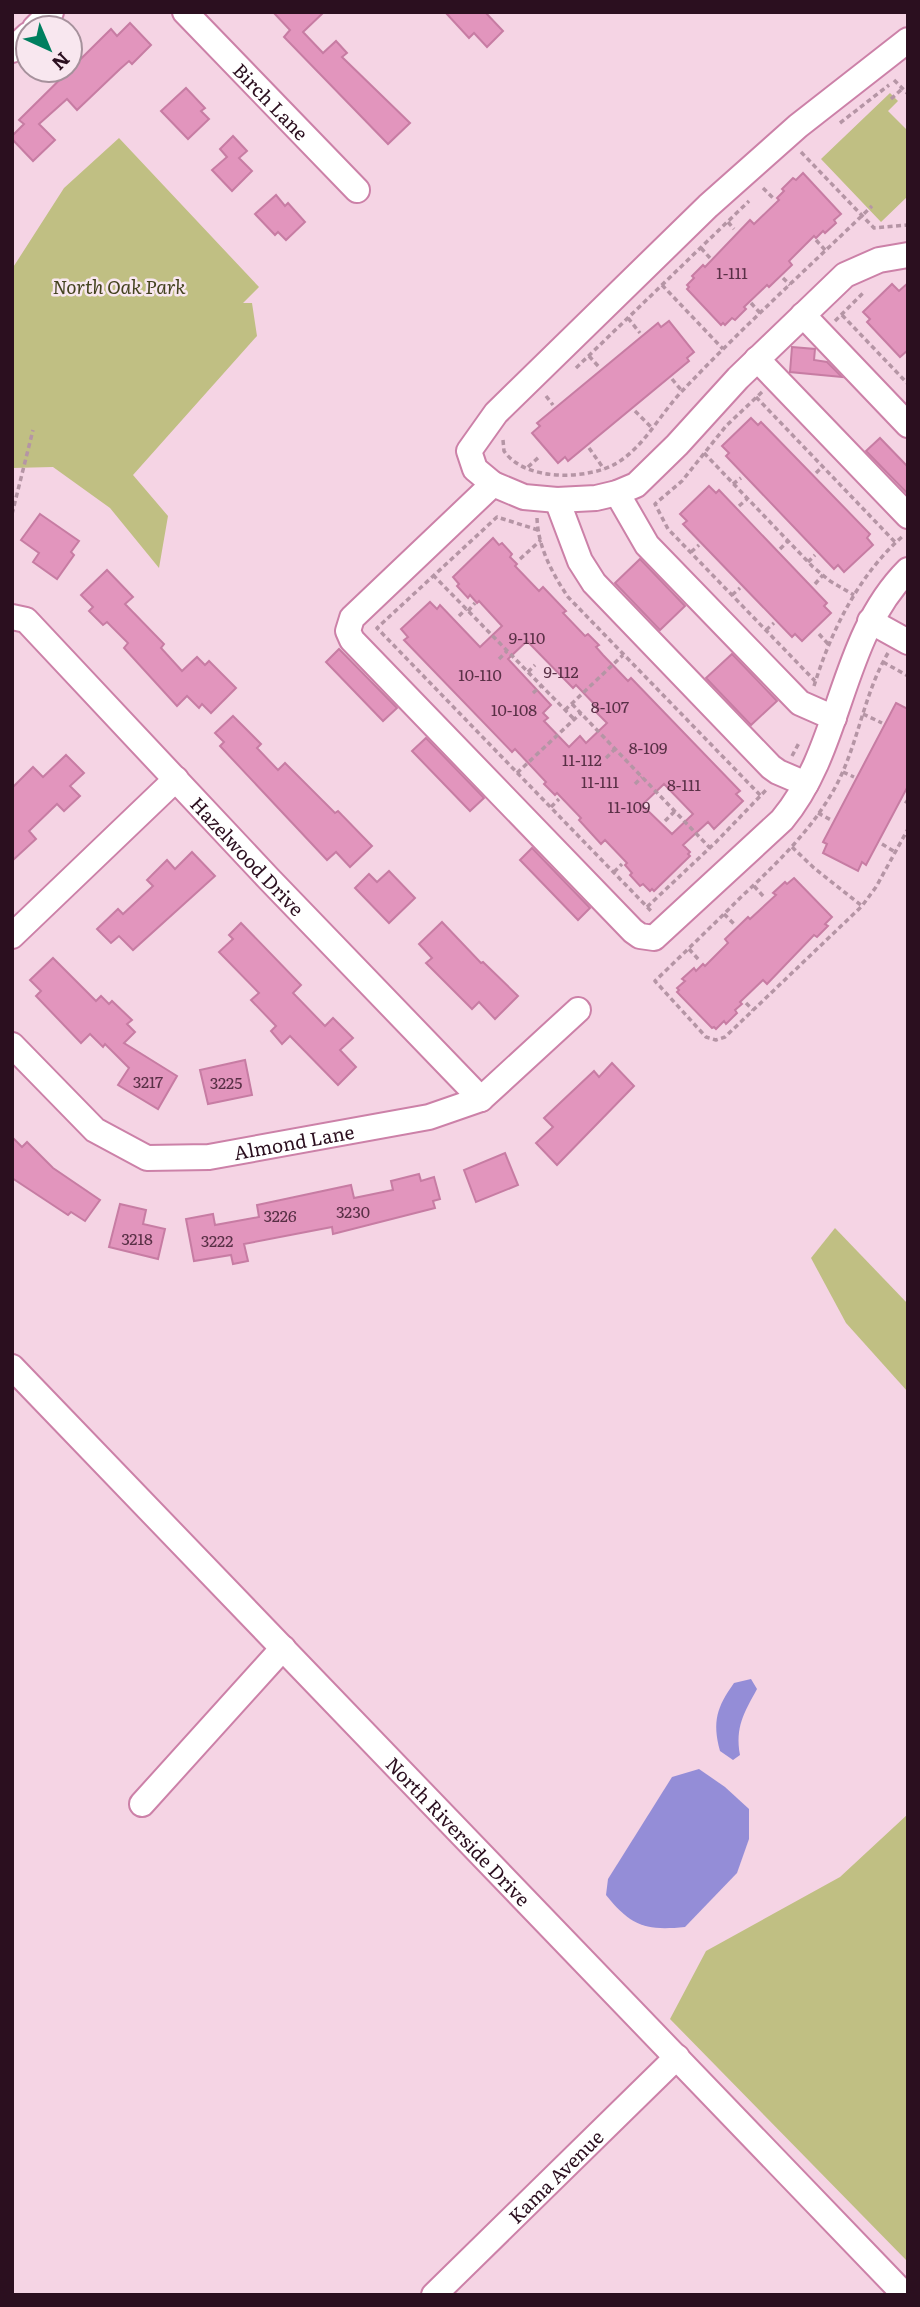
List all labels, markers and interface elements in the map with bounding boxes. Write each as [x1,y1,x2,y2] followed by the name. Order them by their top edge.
[14,14,84,84] north arrow
[46,46,77,78] text: N
[227,56,315,146] street label: Birch Lane
[716,260,748,284] house number: 1-111
[52,272,186,300] park label: North Oak Park
[509,625,545,649] house number: 9-110
[543,659,579,683] house number: 9-112
[458,662,502,686] house number: 10-110
[591,694,629,718] house number: 8-107
[491,697,537,721] house number: 10-108
[629,735,667,759] house number: 8-109
[562,747,602,771] house number: 11-112
[581,769,620,793] house number: 11-111
[667,772,701,796] house number: 8-111
[184,790,311,922] street label: Hazelwood Drive
[608,794,650,818] house number: 11-109
[133,1069,163,1093] house number: 3217
[210,1070,242,1094] house number: 3225
[231,1117,356,1166] street label: Almond Lane
[336,1199,370,1223] house number: 3230
[263,1203,297,1227] house number: 3226
[121,1226,153,1250] house number: 3218
[201,1228,233,1252] house number: 3222
[380,1750,537,1912] street label: North Riverside Drive
[502,2123,609,2229] street label: Kama Avenue

